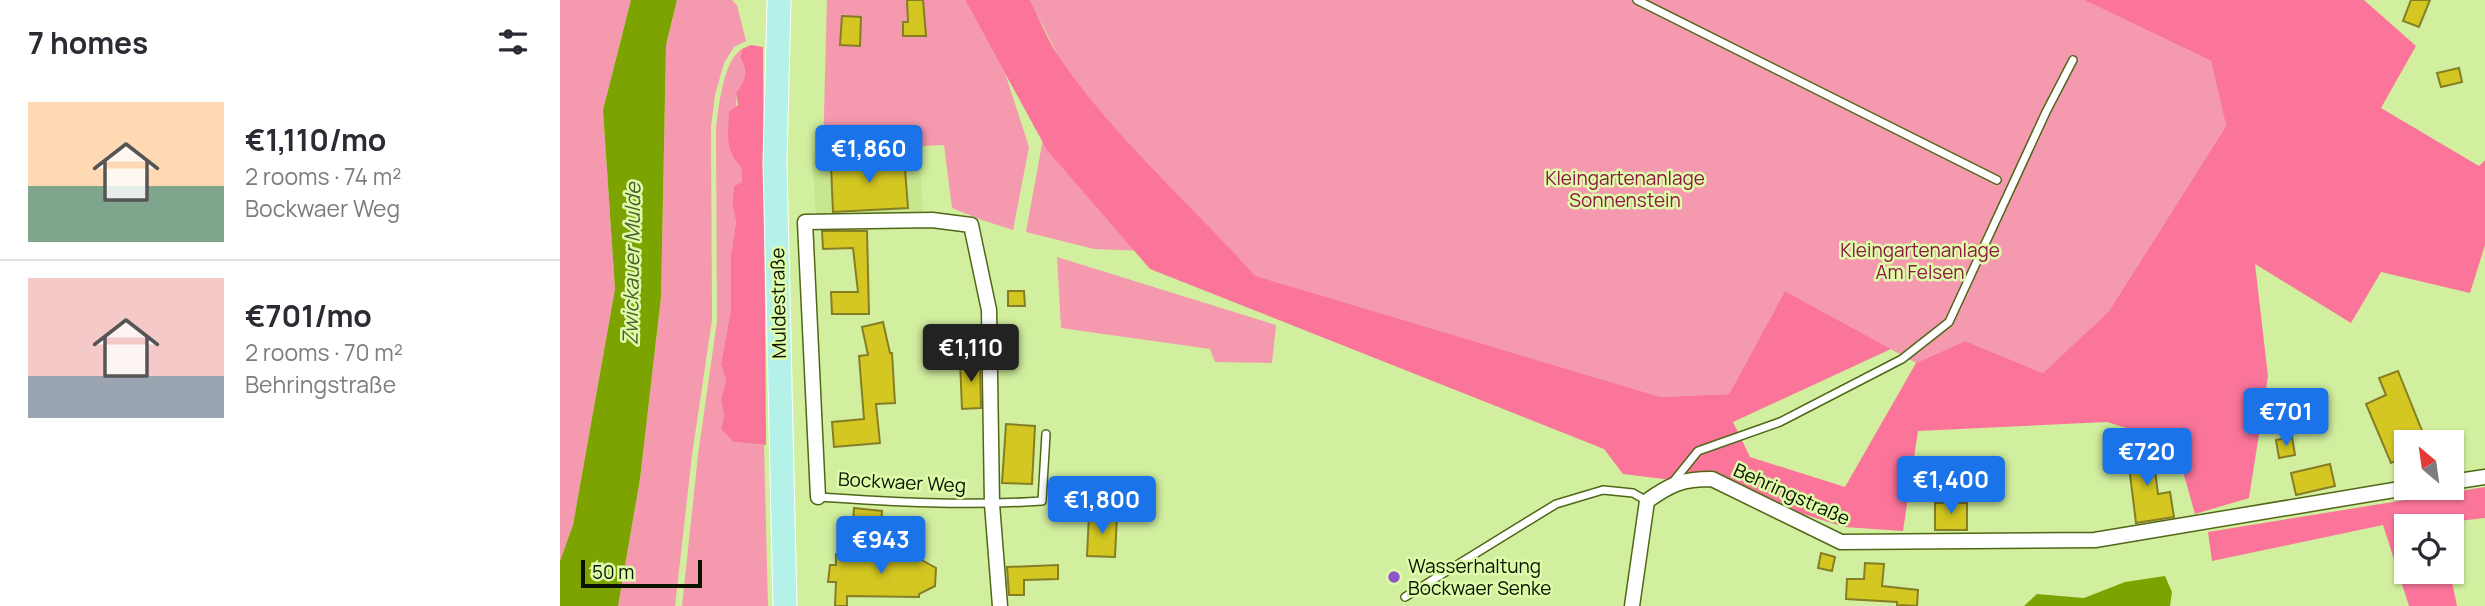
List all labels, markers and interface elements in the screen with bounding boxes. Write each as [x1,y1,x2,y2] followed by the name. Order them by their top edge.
[28,22,148,63] text: 7 homes
[494,23,532,61] icon: filters
[245,119,386,160] text: €1,110/mo
[812,125,926,185] pin: €1,860
[84,130,168,214] icon: home
[831,132,907,164] text: €1,860
[245,160,401,192] text: 2 rooms · 74 m²
[1545,165,1705,213] park label: Kleingartenanlage Sonnenstein
[616,181,646,346] water label: Zwickauer Mulde
[245,192,400,224] text: Bockwaer Weg
[1840,237,2000,285] park label: Kleingartenanlage Am Felsen
[764,247,792,359] street label: Muldestraße
[245,295,372,336] text: €701/mo
[84,306,168,390] icon: home
[914,324,1028,384] pin: €1,110
[939,331,1003,363] text: €1,110
[245,336,403,368] text: 2 rooms · 70 m²
[245,368,396,400] text: Behringstraße
[2245,388,2327,448] pin: €701
[2259,395,2313,427] text: €701
[2106,428,2188,488] pin: €720
[2394,430,2464,500] north arrow
[2394,430,2464,584] map controls
[2119,435,2175,467] text: €720
[1894,456,2008,516] pin: €1,400
[1730,457,1854,531] street label: Behringstraße
[1913,463,1989,495] text: €1,400
[837,466,967,498] street label: Bockwaer Weg
[1045,476,1159,536] pin: €1,800
[1064,483,1140,515] text: €1,800
[2394,514,2464,584] button: locate
[840,516,922,576] pin: €943
[852,523,910,555] text: €943
[1408,553,1551,601] place label: Wasserhaltung Bockwaer Senke
[581,557,702,589] scale bar
[592,559,634,585] text: 50 m
[1386,569,1402,585] marker: Wasserhaltung Bockwaer Senke

